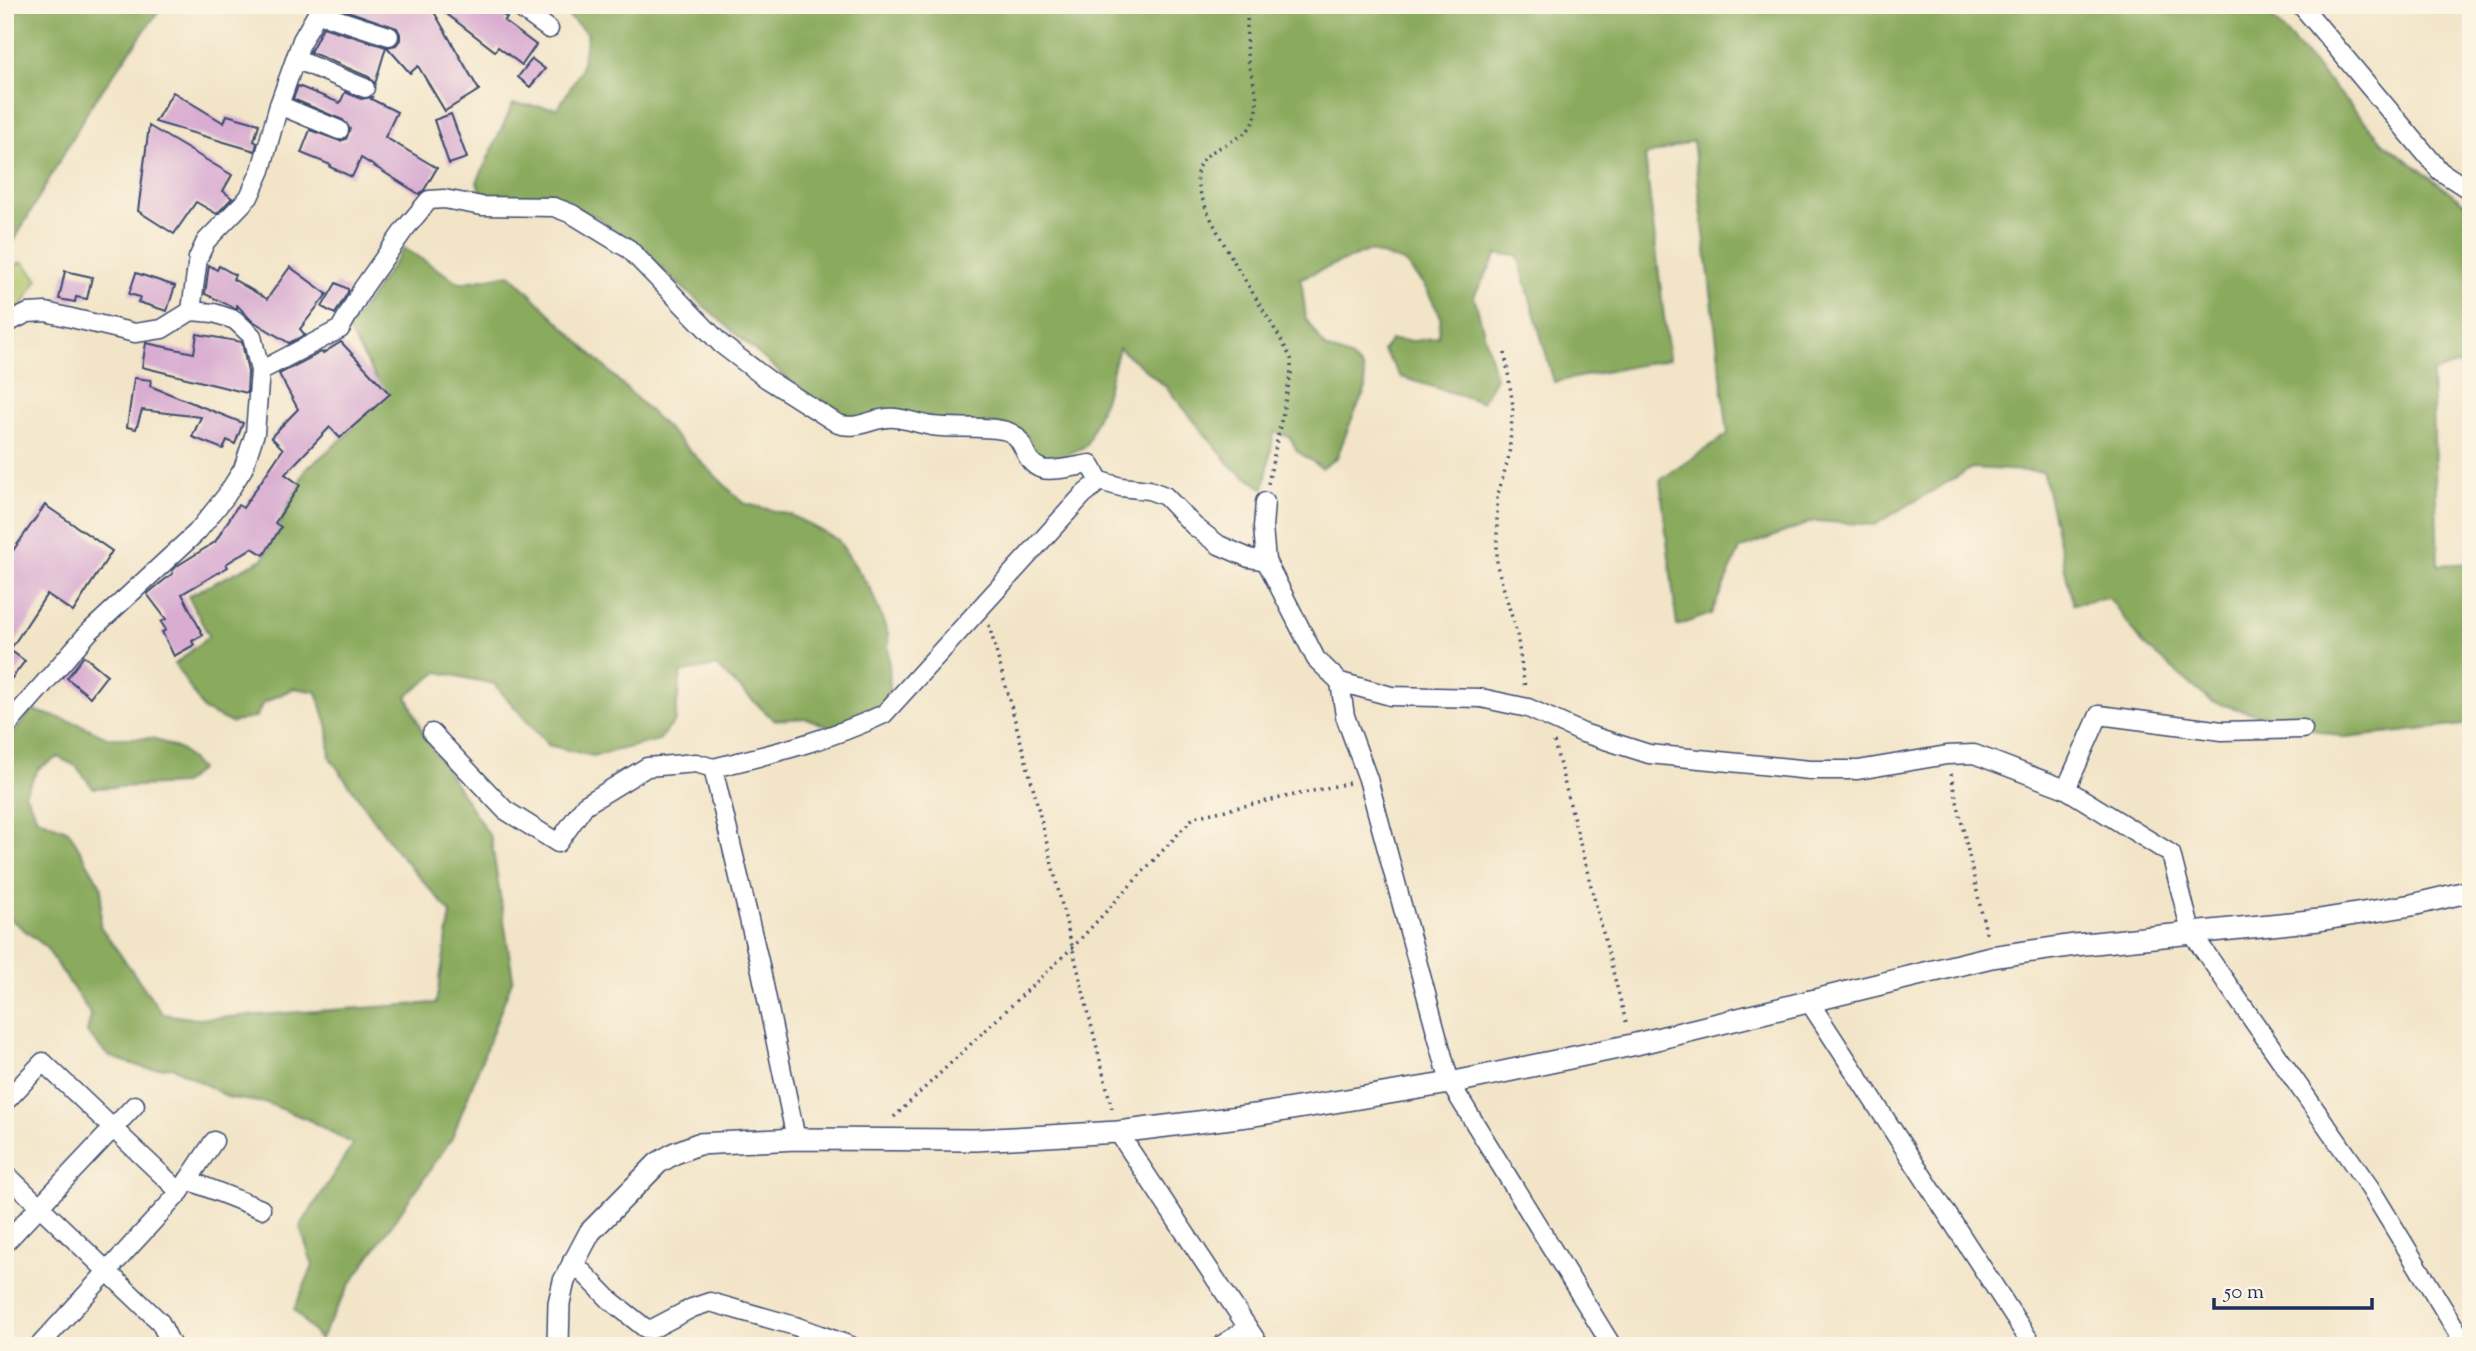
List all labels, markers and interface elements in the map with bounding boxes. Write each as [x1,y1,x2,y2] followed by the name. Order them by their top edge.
[2214,1267,2371,1311] scale bar
[2223,1278,2264,1308] text: 50 m

